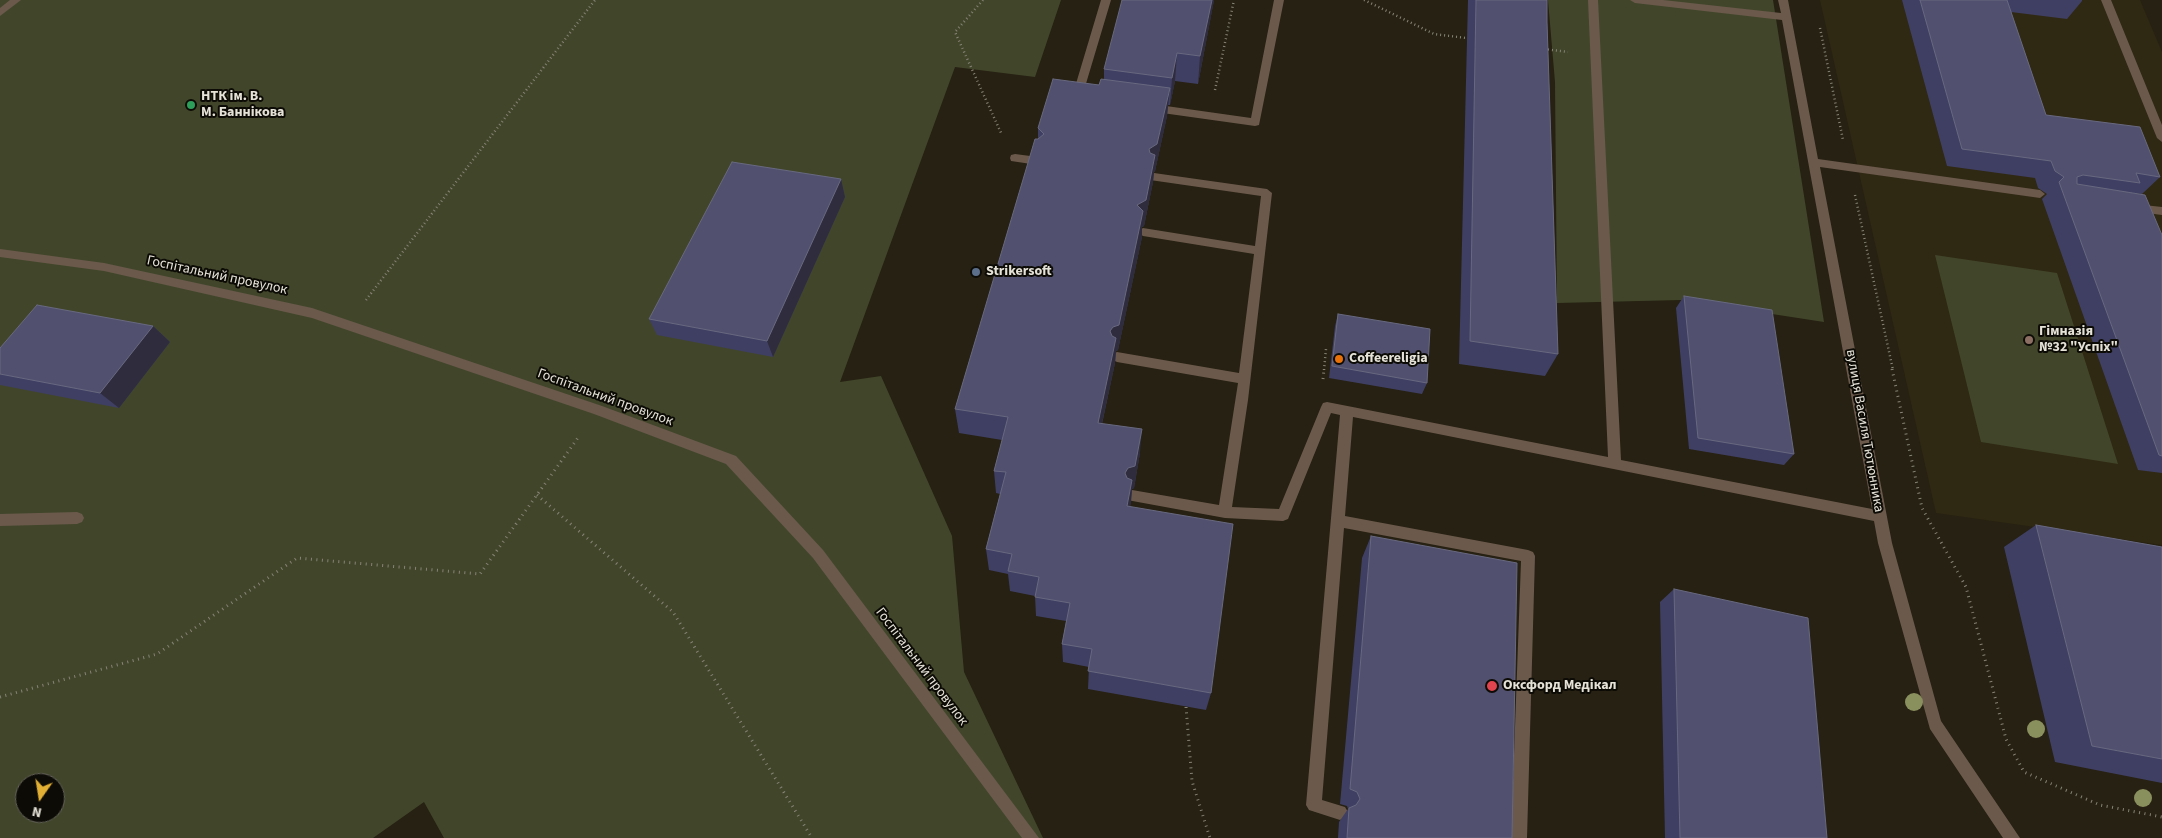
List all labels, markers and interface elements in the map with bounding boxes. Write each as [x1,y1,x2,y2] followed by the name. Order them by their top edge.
[201,89,284,121] place label: НТК ім. В. М. Баннікова
[185,99,197,111] marker: НТК ім. В. М. Баннікова
[145,253,289,299] street label: Госпітальний провулок
[986,264,1052,280] place label: Strikersoft
[970,266,982,278] marker: Strikersoft
[2039,324,2118,357] place label: Гімназія №32 "Успіх"
[2023,334,2035,346] marker: Гімназія №32 "Успіх"
[1841,348,1887,514] street label: вулиця Василя Тютюнника
[1349,351,1428,367] place label: Coffeereligia
[1333,353,1345,365] marker: Coffeereligia
[535,366,675,430] street label: Госпітальний провулок
[871,605,971,729] street label: Госпітальний провулок
[1503,678,1617,694] place label: Оксфорд Медікал
[1485,679,1499,693] marker: Оксфорд Медікал
[15,773,65,823] north arrow
[30,801,44,822] text: N

